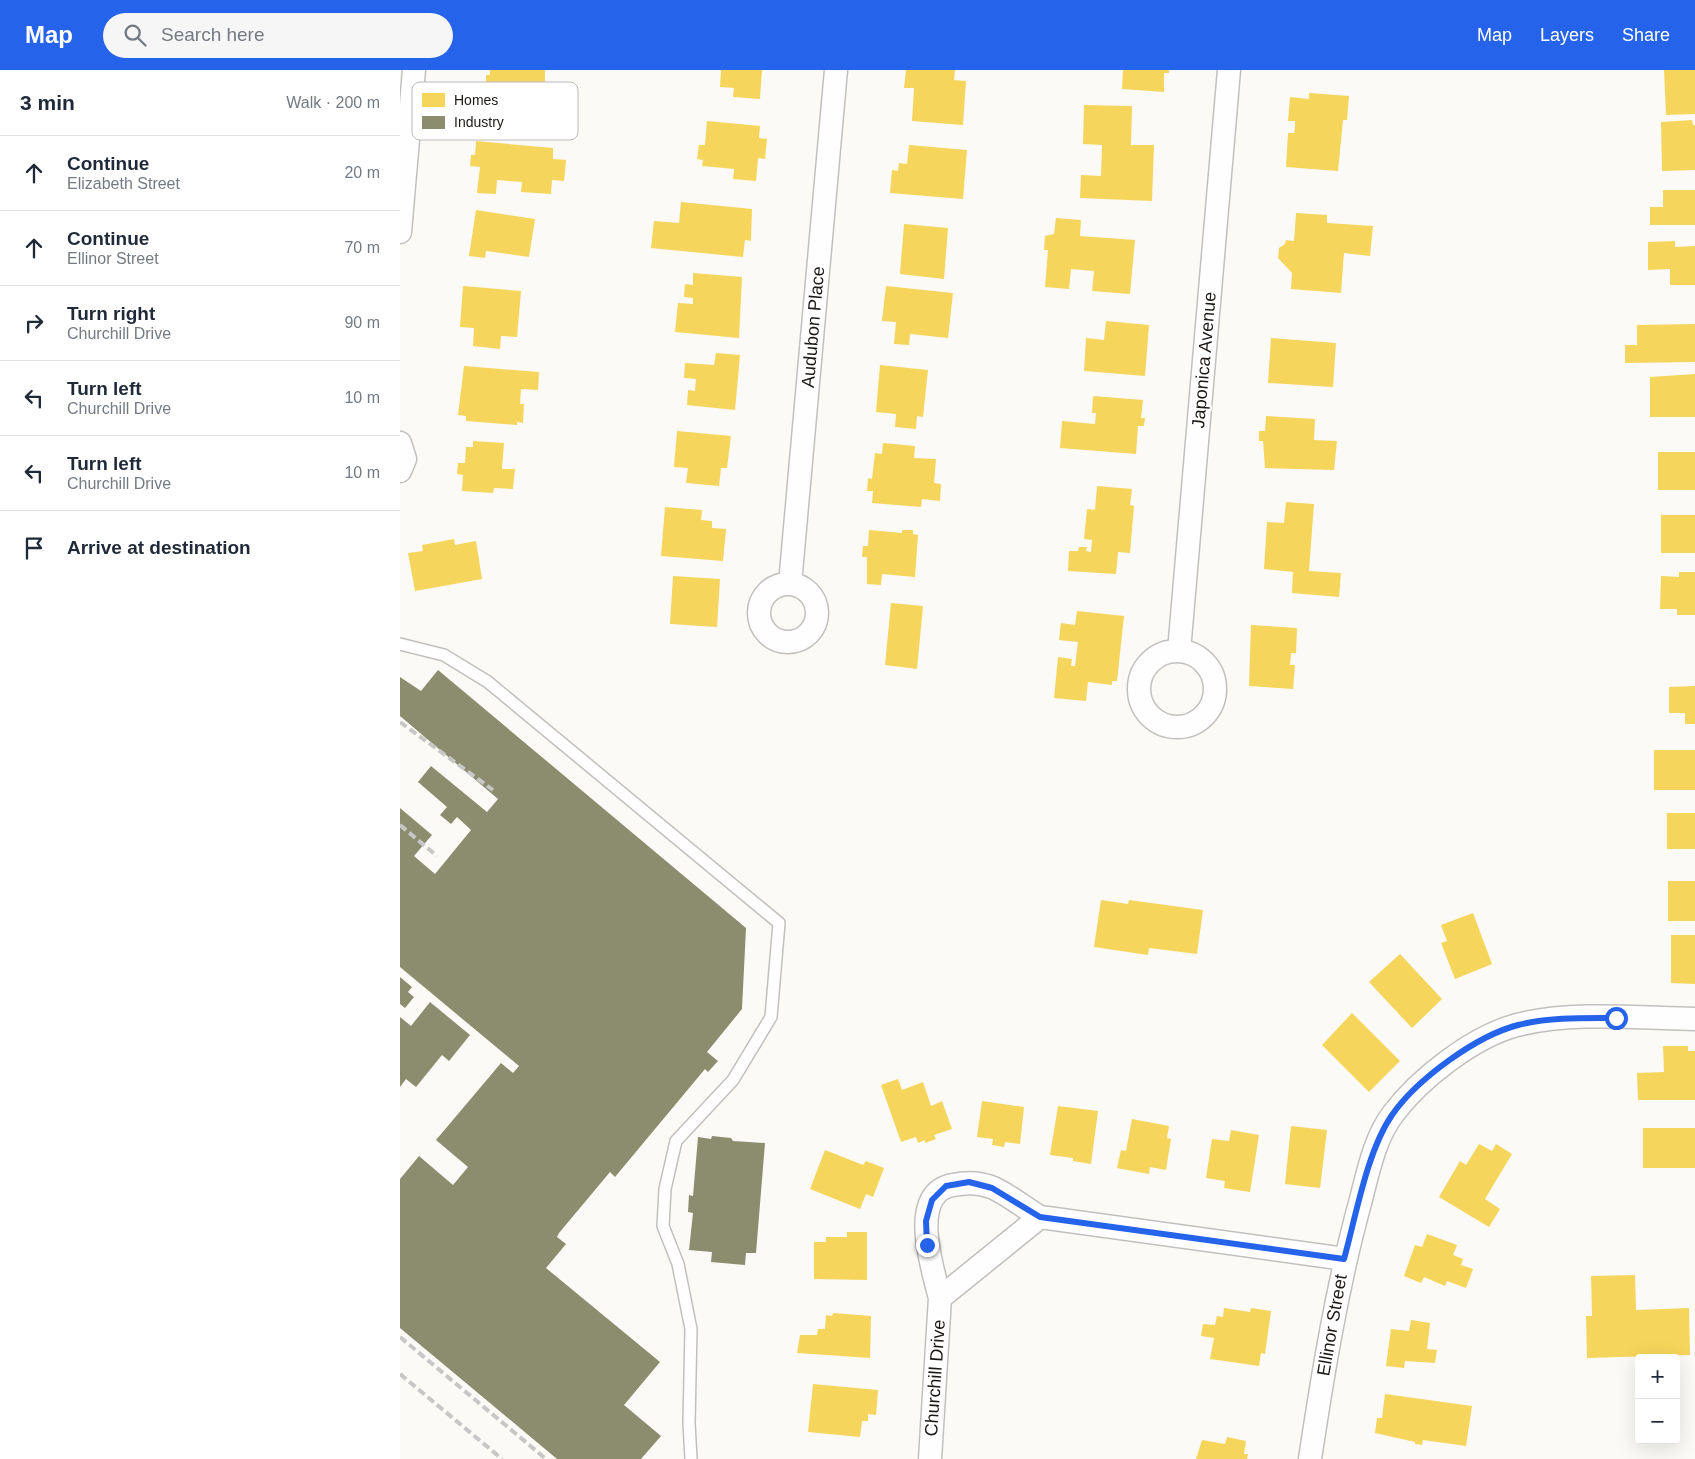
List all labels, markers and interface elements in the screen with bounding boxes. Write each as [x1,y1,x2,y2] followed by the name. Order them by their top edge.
[103,13,453,58] search box
[25,21,73,48] text: Map
[121,21,149,49] icon: search
[161,24,265,45] text: Search here
[1477,25,1512,45] text: Map
[1540,25,1594,45] text: Layers
[1622,25,1670,45] text: Share
[412,82,578,140] legend
[20,91,75,114] text: 3 min
[454,92,498,108] text: Homes
[286,94,380,111] text: Walk · 200 m
[454,114,504,130] text: Industry
[67,153,149,174] text: Continue
[20,159,48,187] icon: ahead
[344,164,380,181] text: 20 m
[67,175,180,192] text: Elizabeth Street
[67,228,149,249] text: Continue
[20,234,48,262] icon: ahead
[344,239,380,256] text: 70 m
[67,250,159,267] text: Ellinor Street
[798,265,828,389] street label: Audubon Place
[1188,291,1220,429] street label: Japonica Avenue
[67,303,155,324] text: Turn right
[20,309,48,337] icon: right
[344,314,380,331] text: 90 m
[67,325,171,342] text: Churchill Drive
[67,378,142,399] text: Turn left
[20,384,48,412] icon: left
[344,389,380,406] text: 10 m
[67,400,171,417] text: Churchill Drive
[67,453,142,474] text: Turn left
[20,459,48,487] icon: left
[344,464,380,481] text: 10 m
[67,475,171,492] text: Churchill Drive
[20,534,48,562] icon: arrive
[67,537,251,558] text: Arrive at destination
[1605,1007,1628,1030] route start
[916,1234,939,1257] route end
[1313,1273,1351,1377] street label: Ellinor Street
[921,1319,949,1437] street label: Churchill Drive
[1635,1354,1680,1444] map controls
[1635,1354,1680,1399] button: +
[1635,1399,1680,1444] button: −

